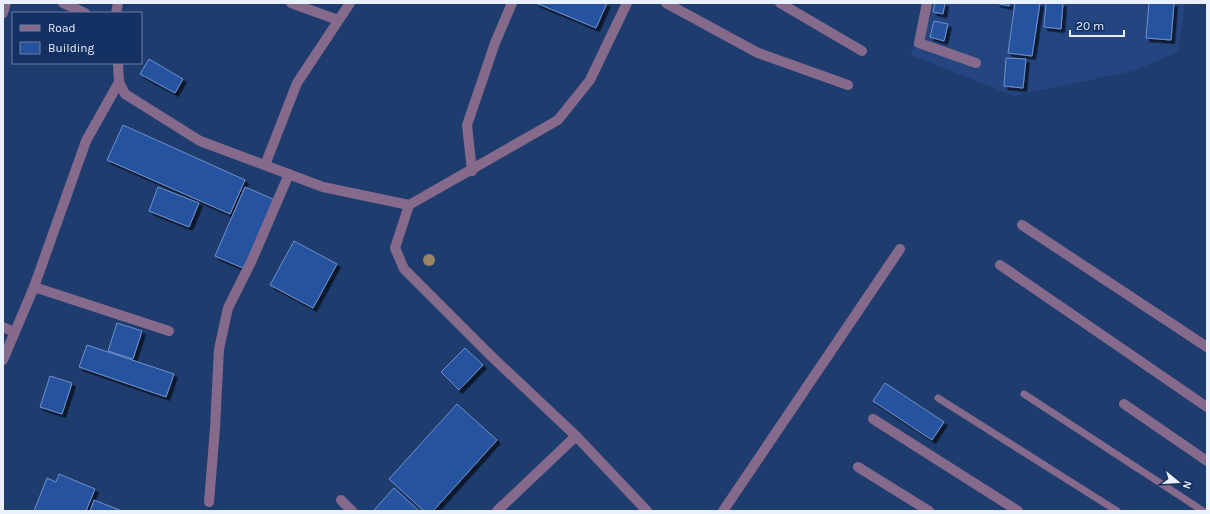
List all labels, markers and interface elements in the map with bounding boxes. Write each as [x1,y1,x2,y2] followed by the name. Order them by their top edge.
[12,12,142,64] legend
[1070,12,1124,38] scale bar
[1076,19,1104,33] text: 20 m
[48,21,76,35] text: Road
[48,41,95,55] text: Building
[1158,462,1198,502] north arrow
[1180,479,1194,491] text: N

